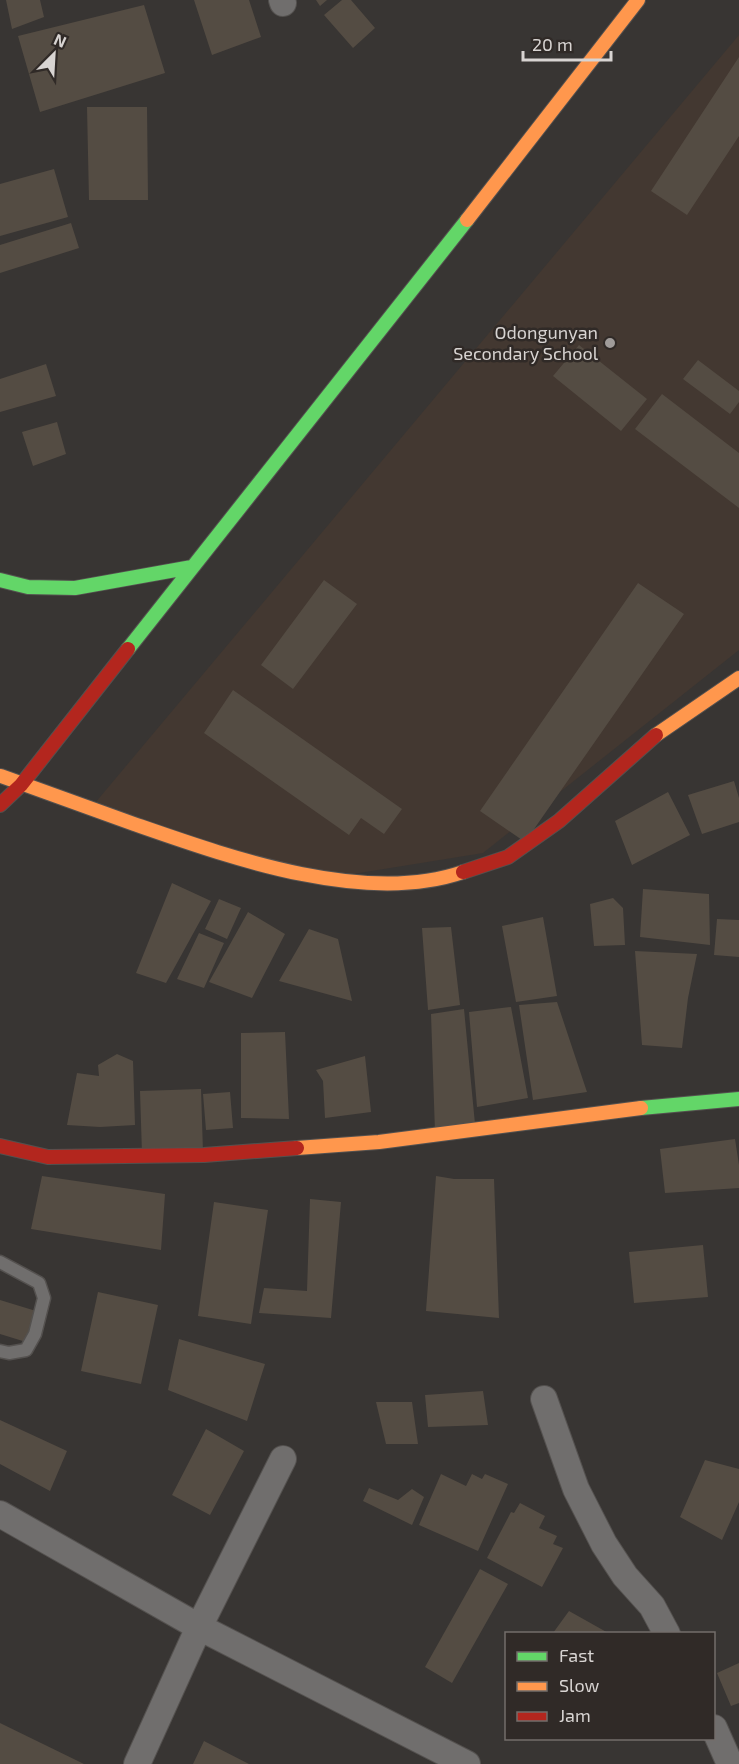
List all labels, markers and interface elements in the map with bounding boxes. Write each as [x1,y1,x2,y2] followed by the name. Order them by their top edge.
[24,24,84,84] north arrow
[523,24,612,62] scale bar
[51,29,69,51] text: N
[532,33,573,55] text: 20 m
[453,321,599,364] place label: Odongunyan Secondary School
[603,336,617,350] marker: Odongunyan Secondary School
[505,1632,715,1740] legend
[559,1644,594,1666] text: Fast
[559,1674,600,1696] text: Slow
[559,1704,591,1726] text: Jam

